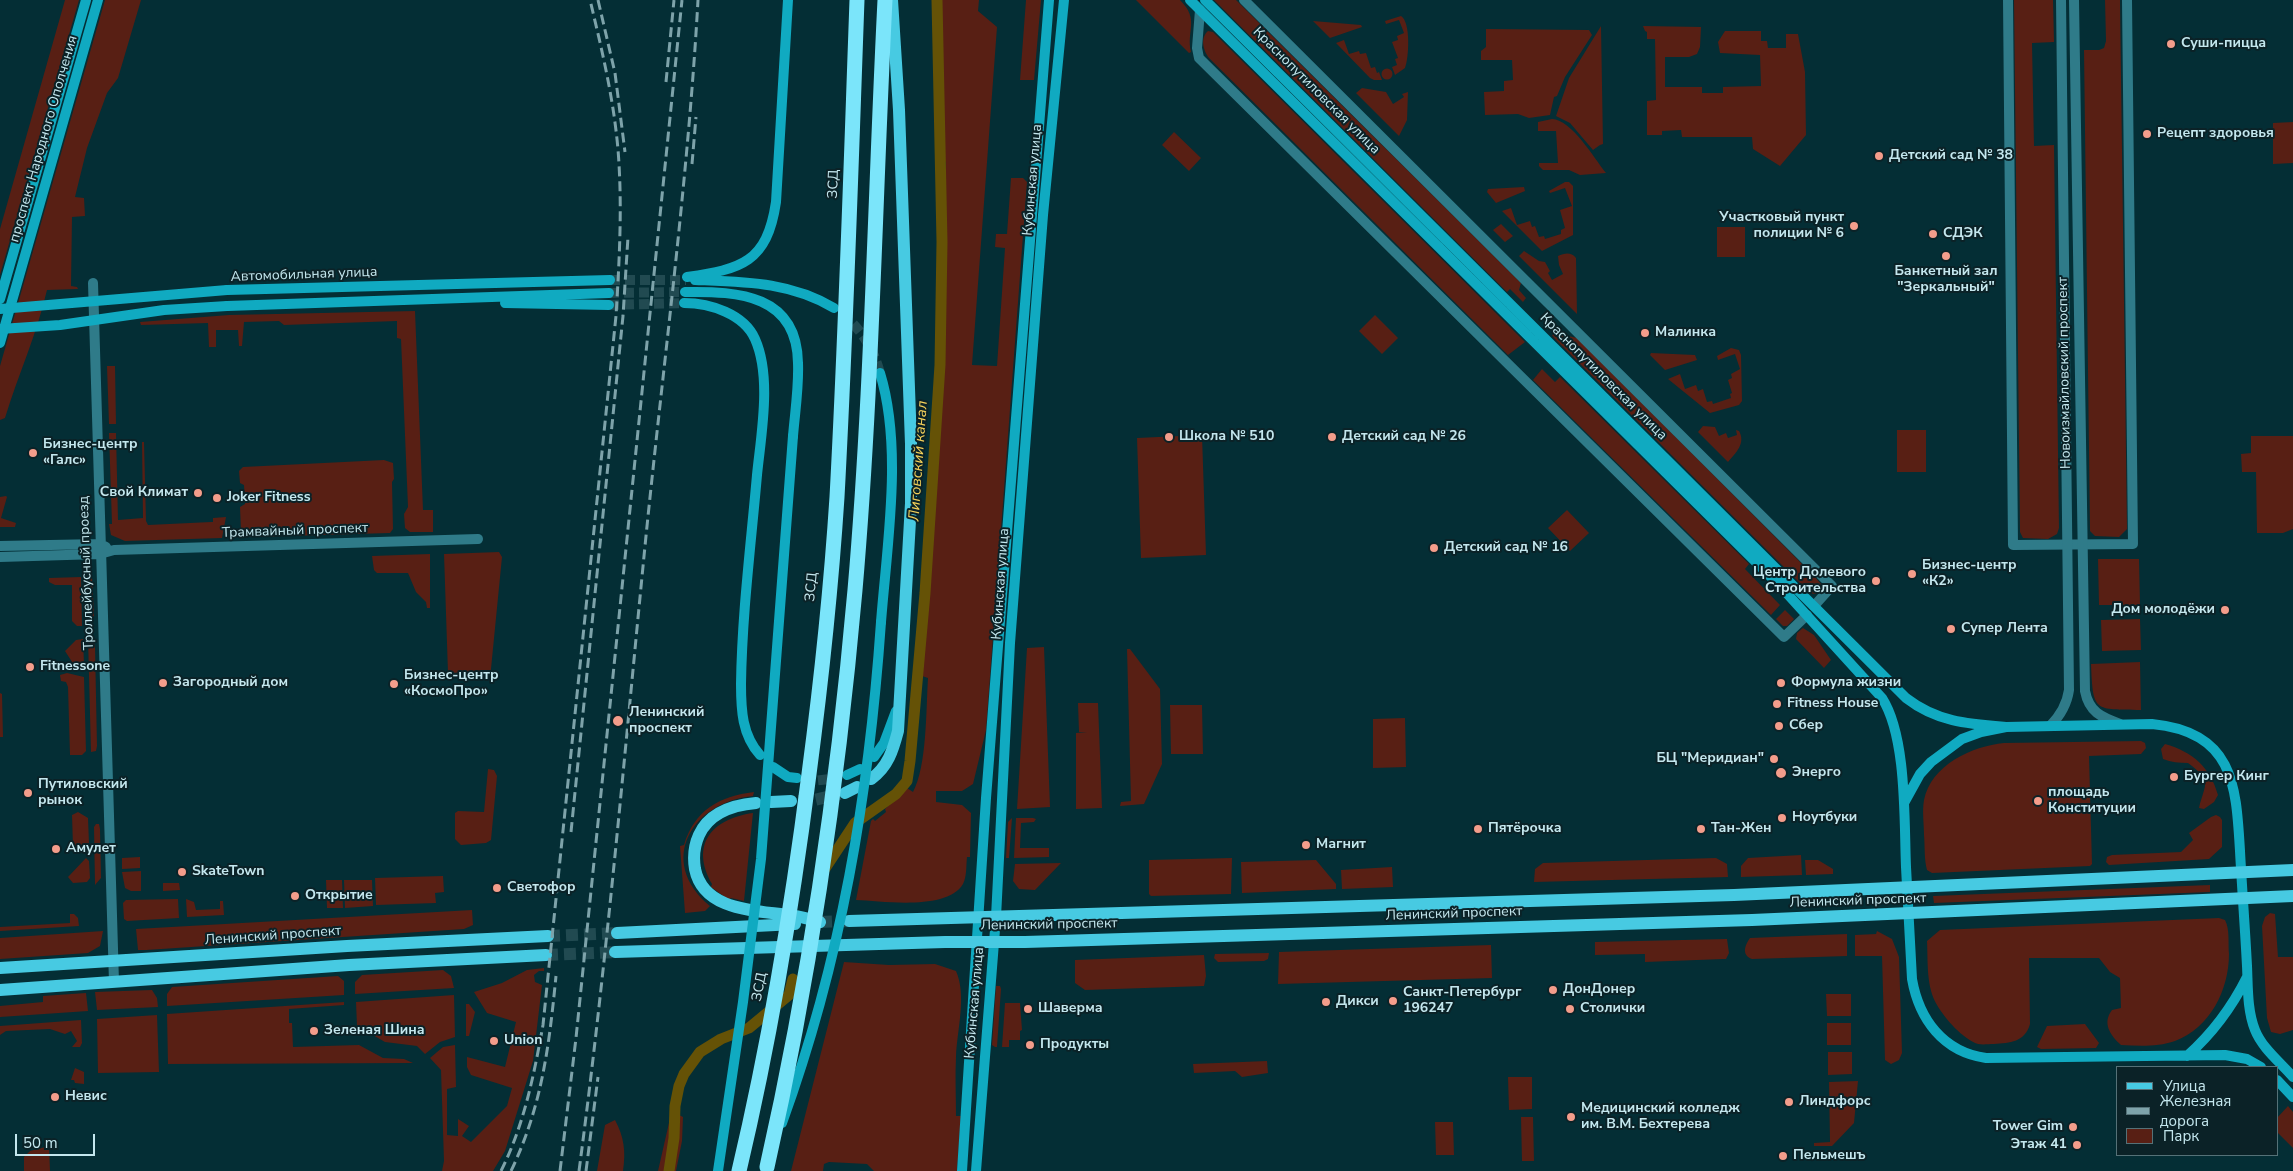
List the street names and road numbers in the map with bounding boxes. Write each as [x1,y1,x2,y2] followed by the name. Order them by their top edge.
[1249,24,1383,158] street label: Краснопутиловская улица
[6,34,82,244] street label: проспект Народного Ополчения
[1020,123,1046,237] street label: Кубинская улица
[825,169,843,199] street label: ЗСД
[230,264,378,286] street label: Автомобильная улица
[2055,277,2075,469] street label: Новоизмайловский проспект
[1536,310,1670,444] street label: Краснопутиловская улица
[76,495,98,651] street label: Троллейбусный проезд
[222,520,368,542] street label: Трамвайный проспект
[989,528,1013,640] street label: Кубинская улица
[802,572,822,602] street label: ЗСД
[1789,890,1927,912] street label: Ленинский проспект
[1385,903,1523,925] street label: Ленинский проспект
[980,915,1118,935] street label: Ленинский проспект
[204,923,342,949] street label: Ленинский проспект
[962,946,988,1060] street label: Кубинская улица
[749,971,771,1003] street label: ЗСД

